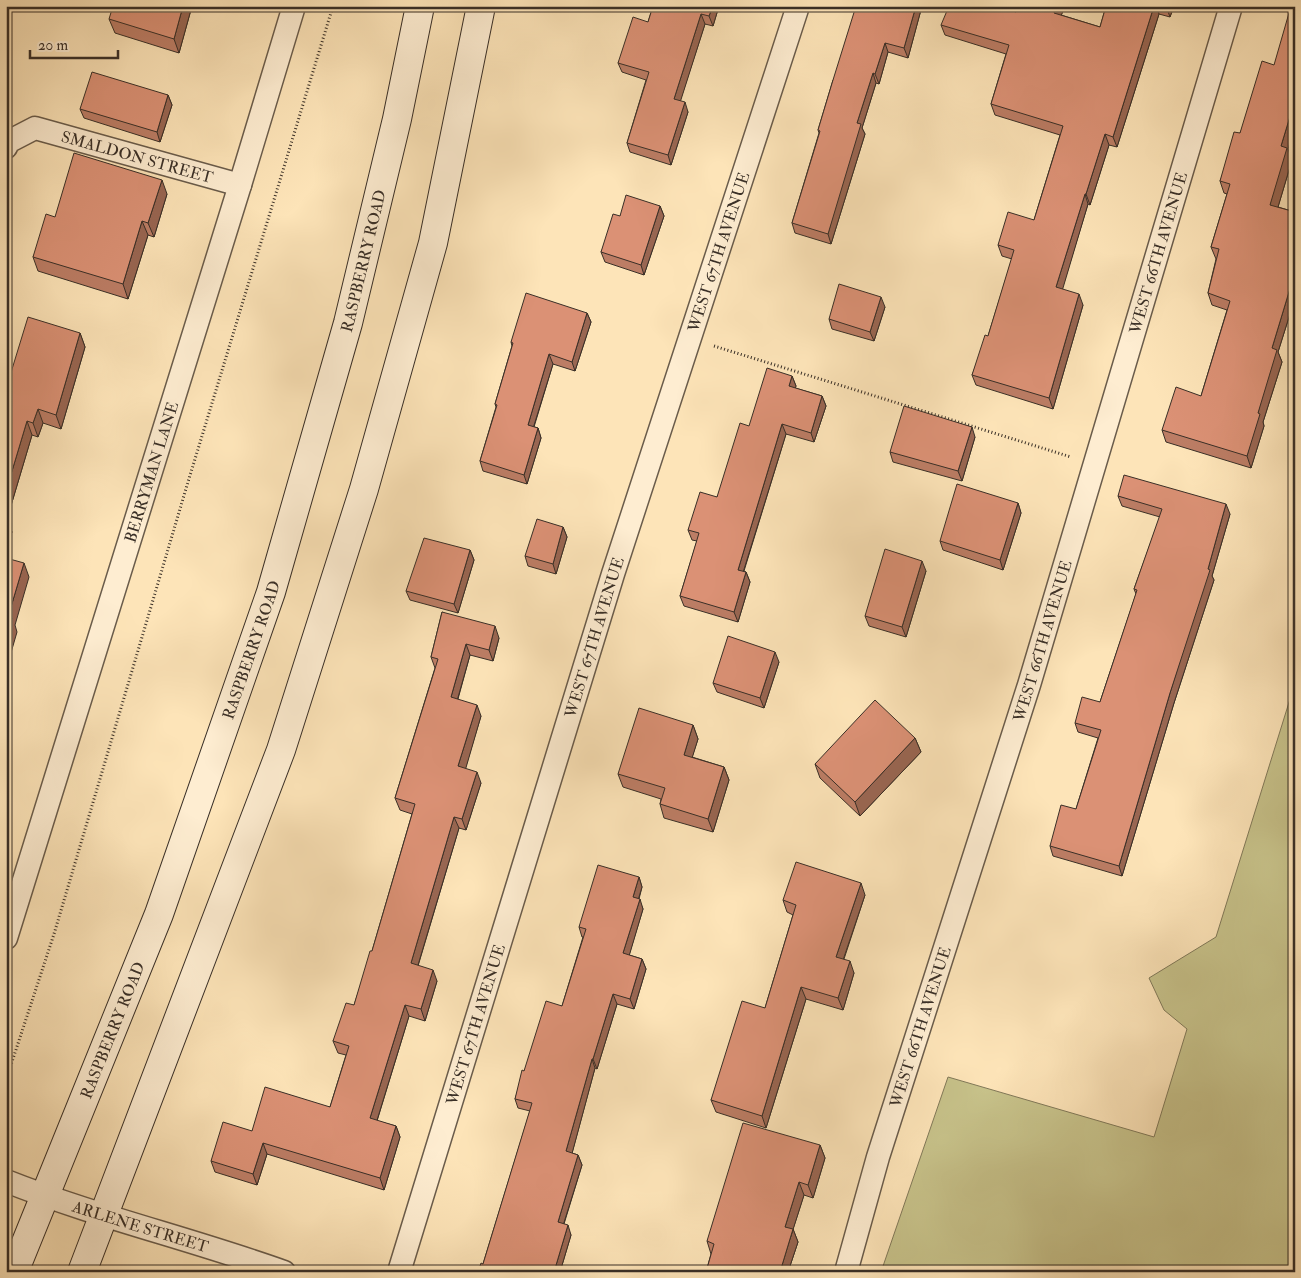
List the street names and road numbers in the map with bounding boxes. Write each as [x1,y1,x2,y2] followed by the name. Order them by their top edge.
[59,127,215,188] street label: SMALDON STREET
[683,170,754,336] street label: WEST 67TH AVENUE
[1125,170,1192,337] street label: WEST 66TH AVENUE
[337,188,391,335] street label: RASPBERRY ROAD
[120,399,183,545] street label: BERRYMAN LANE
[560,555,629,721] street label: WEST 67TH AVENUE
[1009,558,1077,725] street label: WEST 66TH AVENUE
[218,578,285,722] street label: RASPBERRY ROAD
[442,942,510,1108] street label: WEST 67TH AVENUE
[885,944,956,1111] street label: WEST 66TH AVENUE
[76,959,150,1102] street label: RASPBERRY ROAD
[69,1196,211,1257] street label: ARLENE STREET

